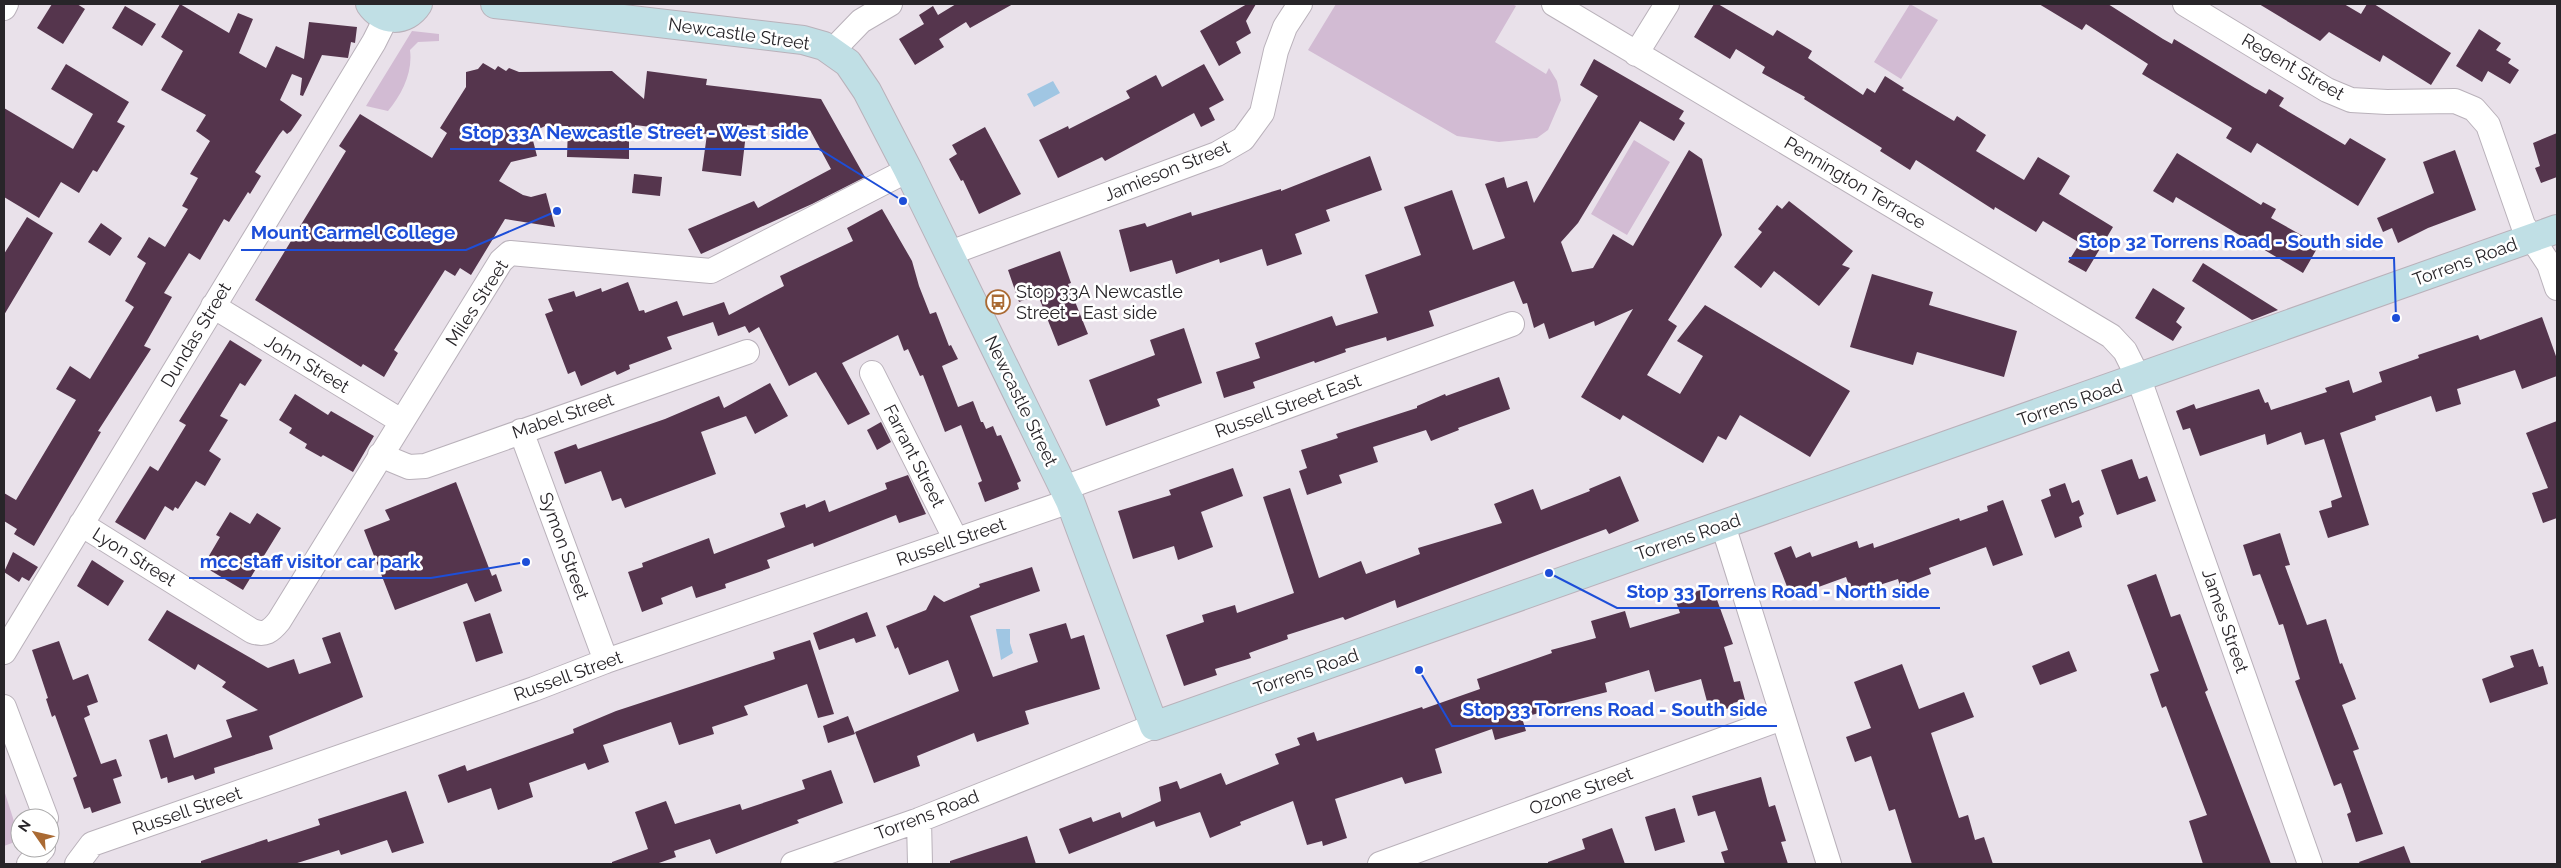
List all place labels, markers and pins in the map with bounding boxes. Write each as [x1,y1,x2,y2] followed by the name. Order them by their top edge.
[450,115,819,149] callout: Stop 33A Newcastle Street - West side
[241,216,466,250] callout: Mount Carmel College
[2069,224,2394,258] callout: Stop 32 Torrens Road - South side
[1016,281,1183,323] place label: Stop 33A Newcastle Street - East side
[985,289,1011,315] bus stop icon: Stop 33A Newcastle Street - East side
[189,544,431,578] callout: mcc staff visitor car park
[1617,574,1940,608] callout: Stop 33 Torrens Road - North side
[1452,692,1777,726] callout: Stop 33 Torrens Road - South side

